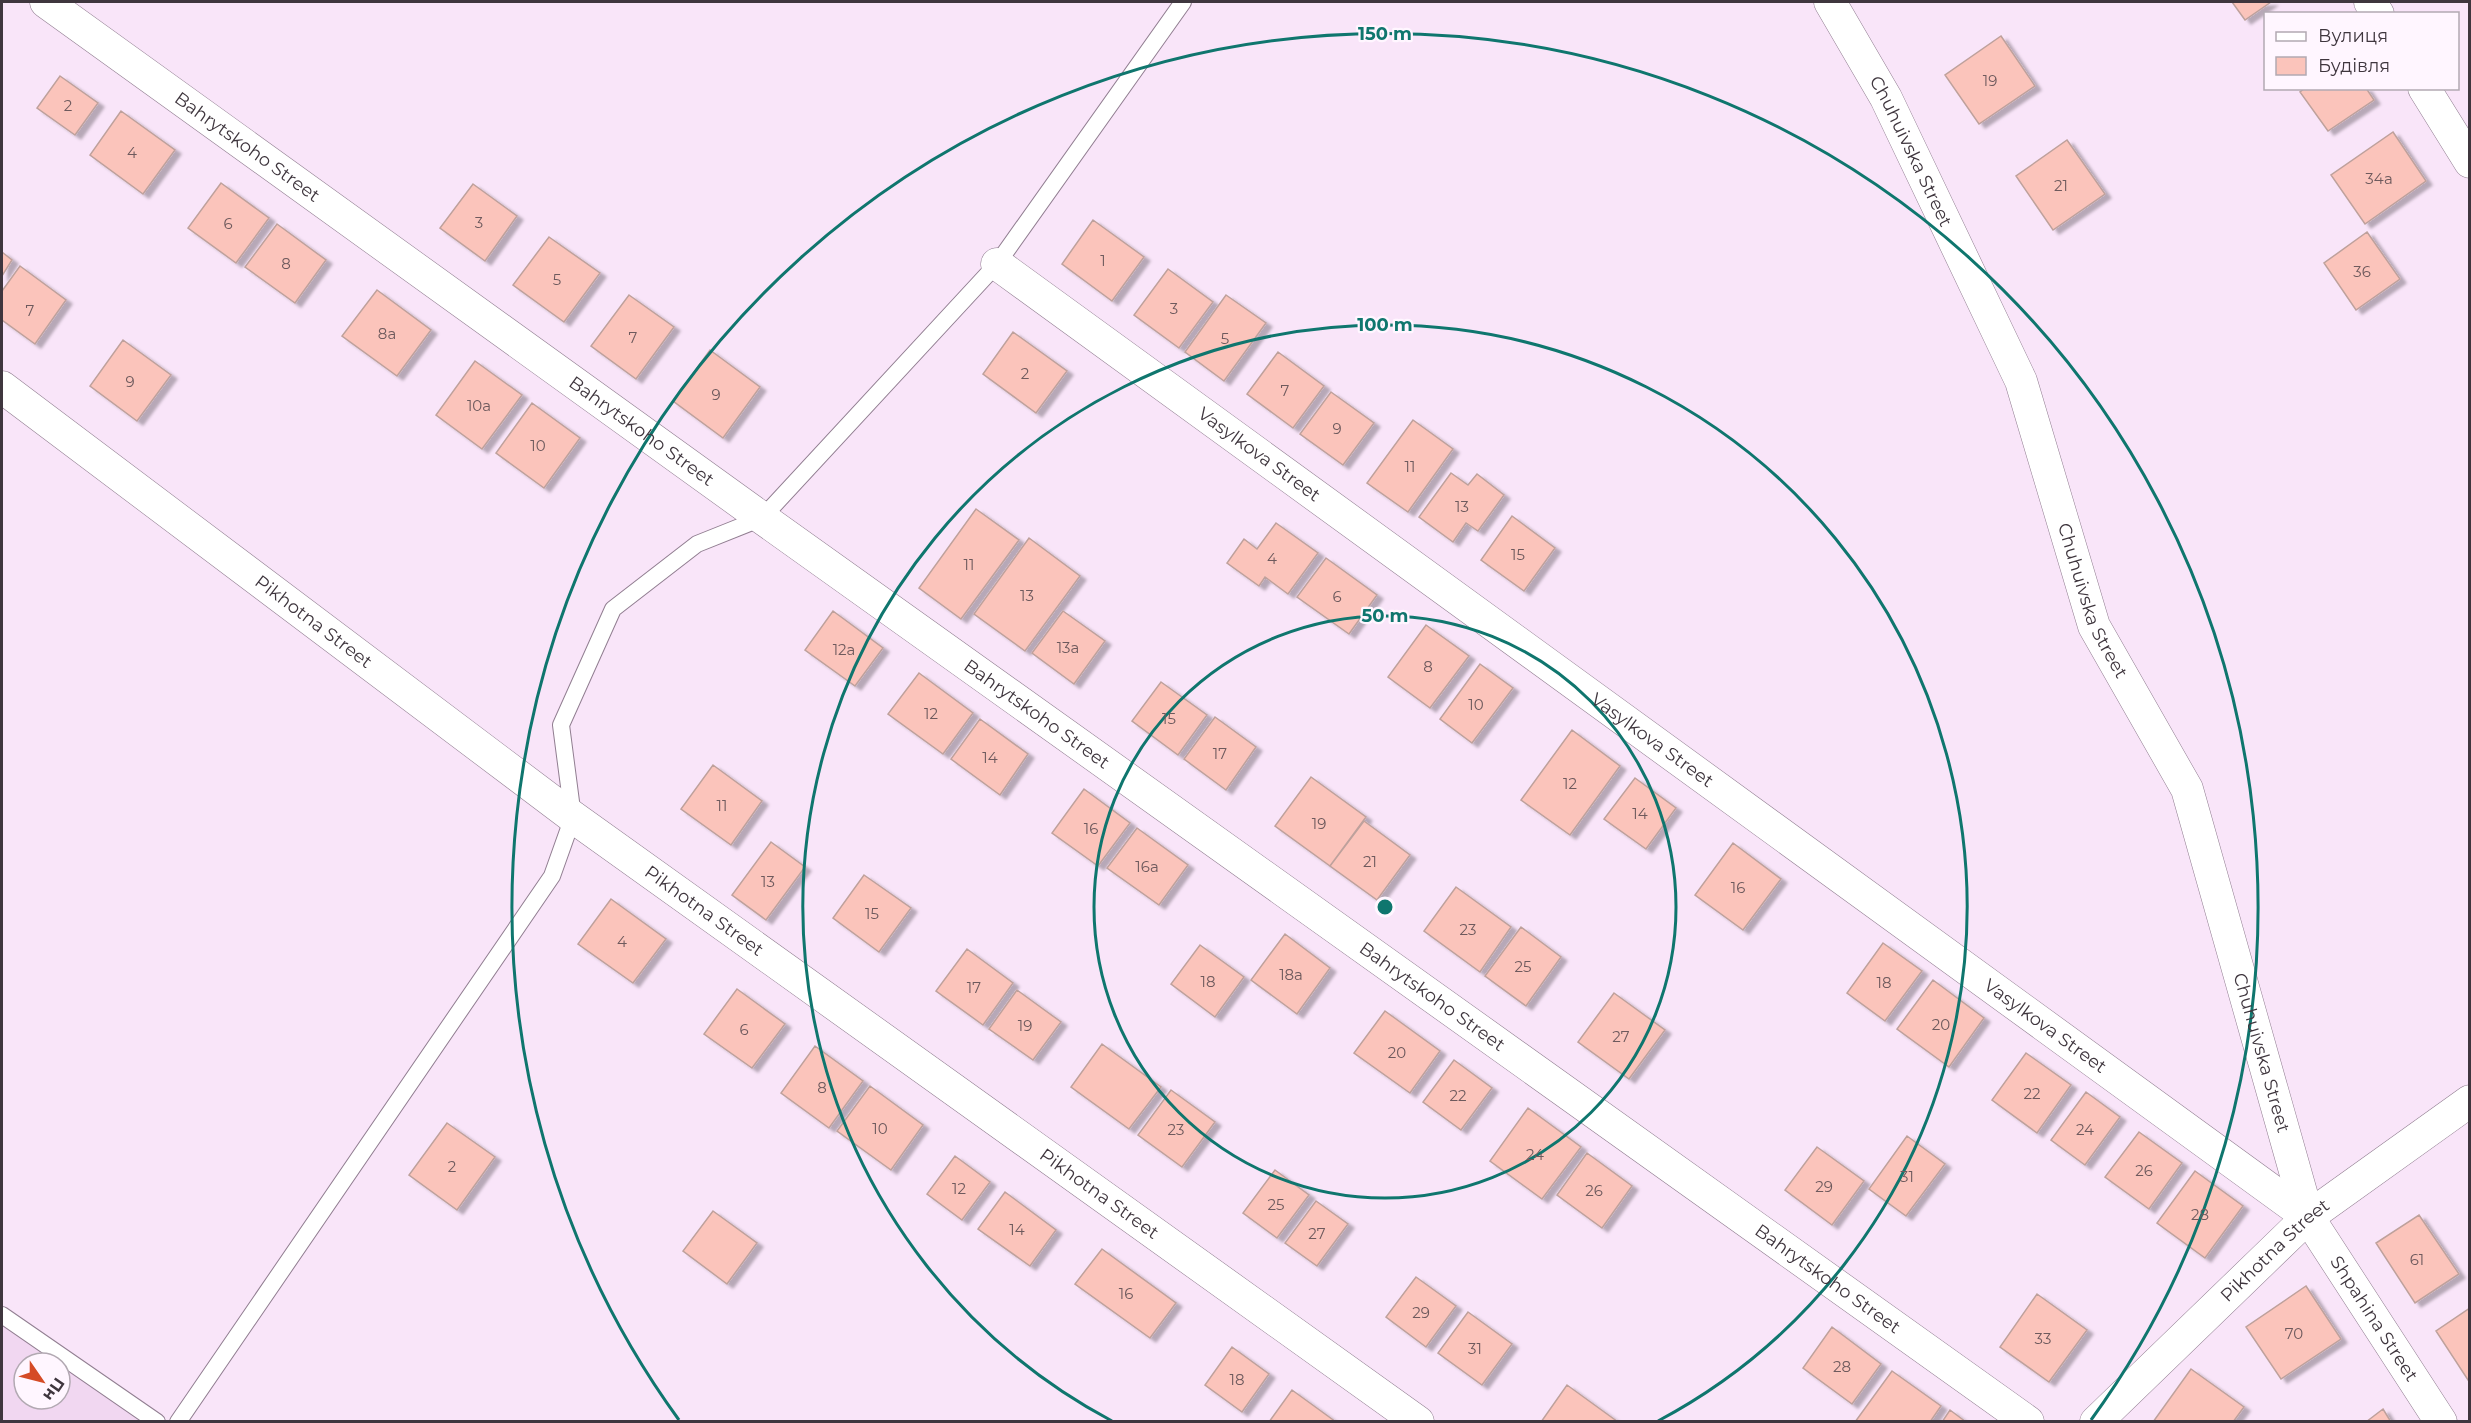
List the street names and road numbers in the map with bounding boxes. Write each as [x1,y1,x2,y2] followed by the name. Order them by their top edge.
[1865,72,1957,230] street label: Chuhuivska Street
[170,87,324,207] street label: Bahrytskoho Street
[565,371,718,491] street label: Bahrytskoho Street
[1193,403,1325,506] street label: Vasylkova Street
[2053,520,2132,682] street label: Chuhuivska Street
[250,570,377,673] street label: Pikhotna Street
[960,655,1114,774] street label: Bahrytskoho Street
[1587,688,1718,792] street label: Vasylkova Street
[640,861,768,961] street label: Pikhotna Street
[1355,937,1509,1056] street label: Bahrytskoho Street
[2229,970,2295,1135] street label: Chuhuivska Street
[1980,974,2111,1078] street label: Vasylkova Street
[1035,1144,1163,1244] street label: Pikhotna Street
[2216,1194,2334,1307] street label: Pikhotna Street
[1751,1219,1905,1338] street label: Bahrytskoho Street
[2325,1252,2423,1386] street label: Shpahina Street

